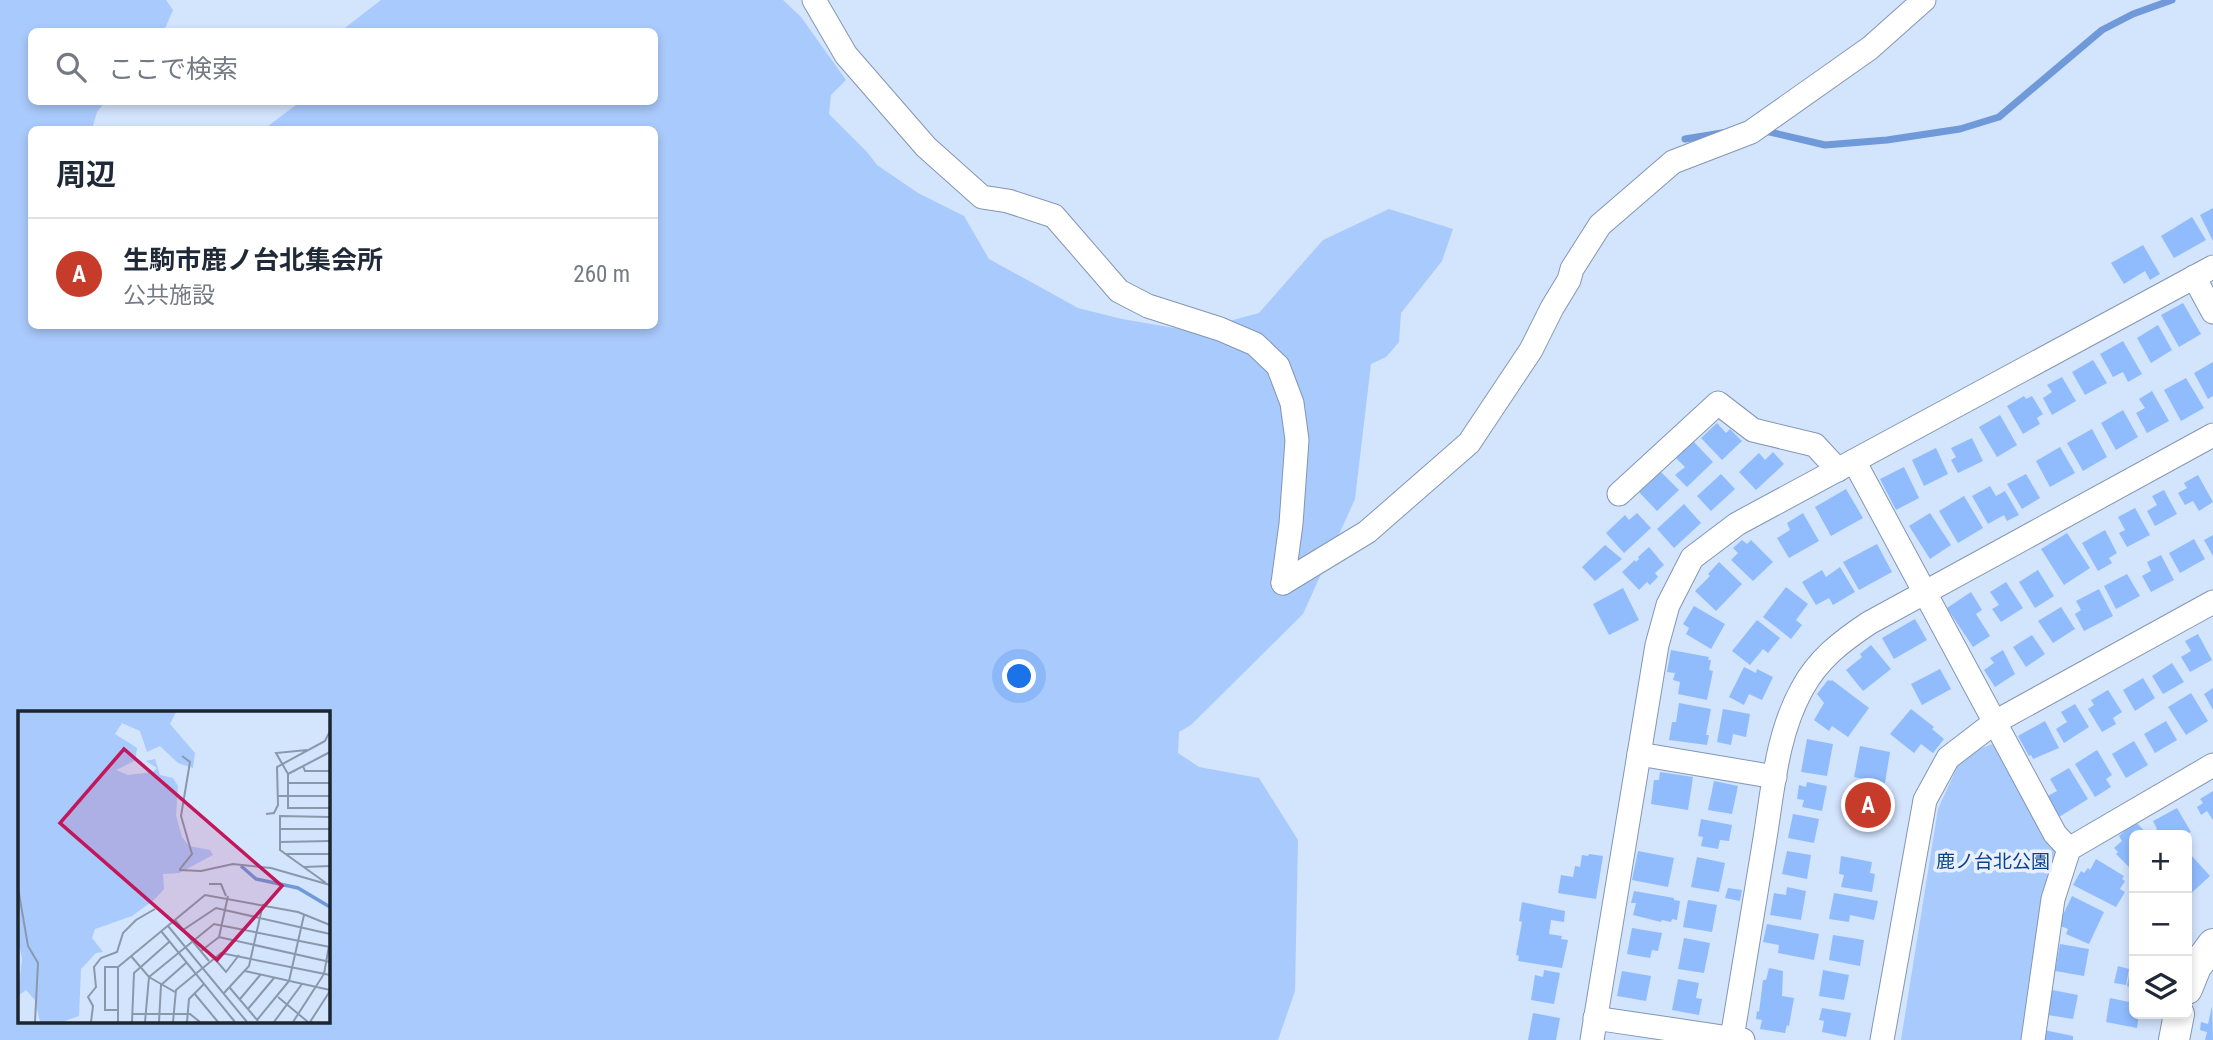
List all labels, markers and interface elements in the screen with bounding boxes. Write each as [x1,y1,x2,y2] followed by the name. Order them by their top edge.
[28,28,658,105] search box
[52,48,90,86] icon: search
[108,54,238,84] text: ここで検索
[56,157,116,192] text: 周辺
[123,245,383,275] text: 生駒市鹿ノ台北集会所
[72,261,86,288] text: A
[573,261,630,288] text: 260 m
[123,282,215,309] text: 公共施設
[1002,659,1036,693] your location
[18,711,329,1023] inset map
[1845,779,1891,831] pin: A
[2129,830,2192,1019] map controls
[2129,830,2192,893] button: +
[1936,850,2050,873] park label: 鹿ノ台北公園
[2129,893,2192,956] button: −
[2129,956,2192,1019] button: layers

